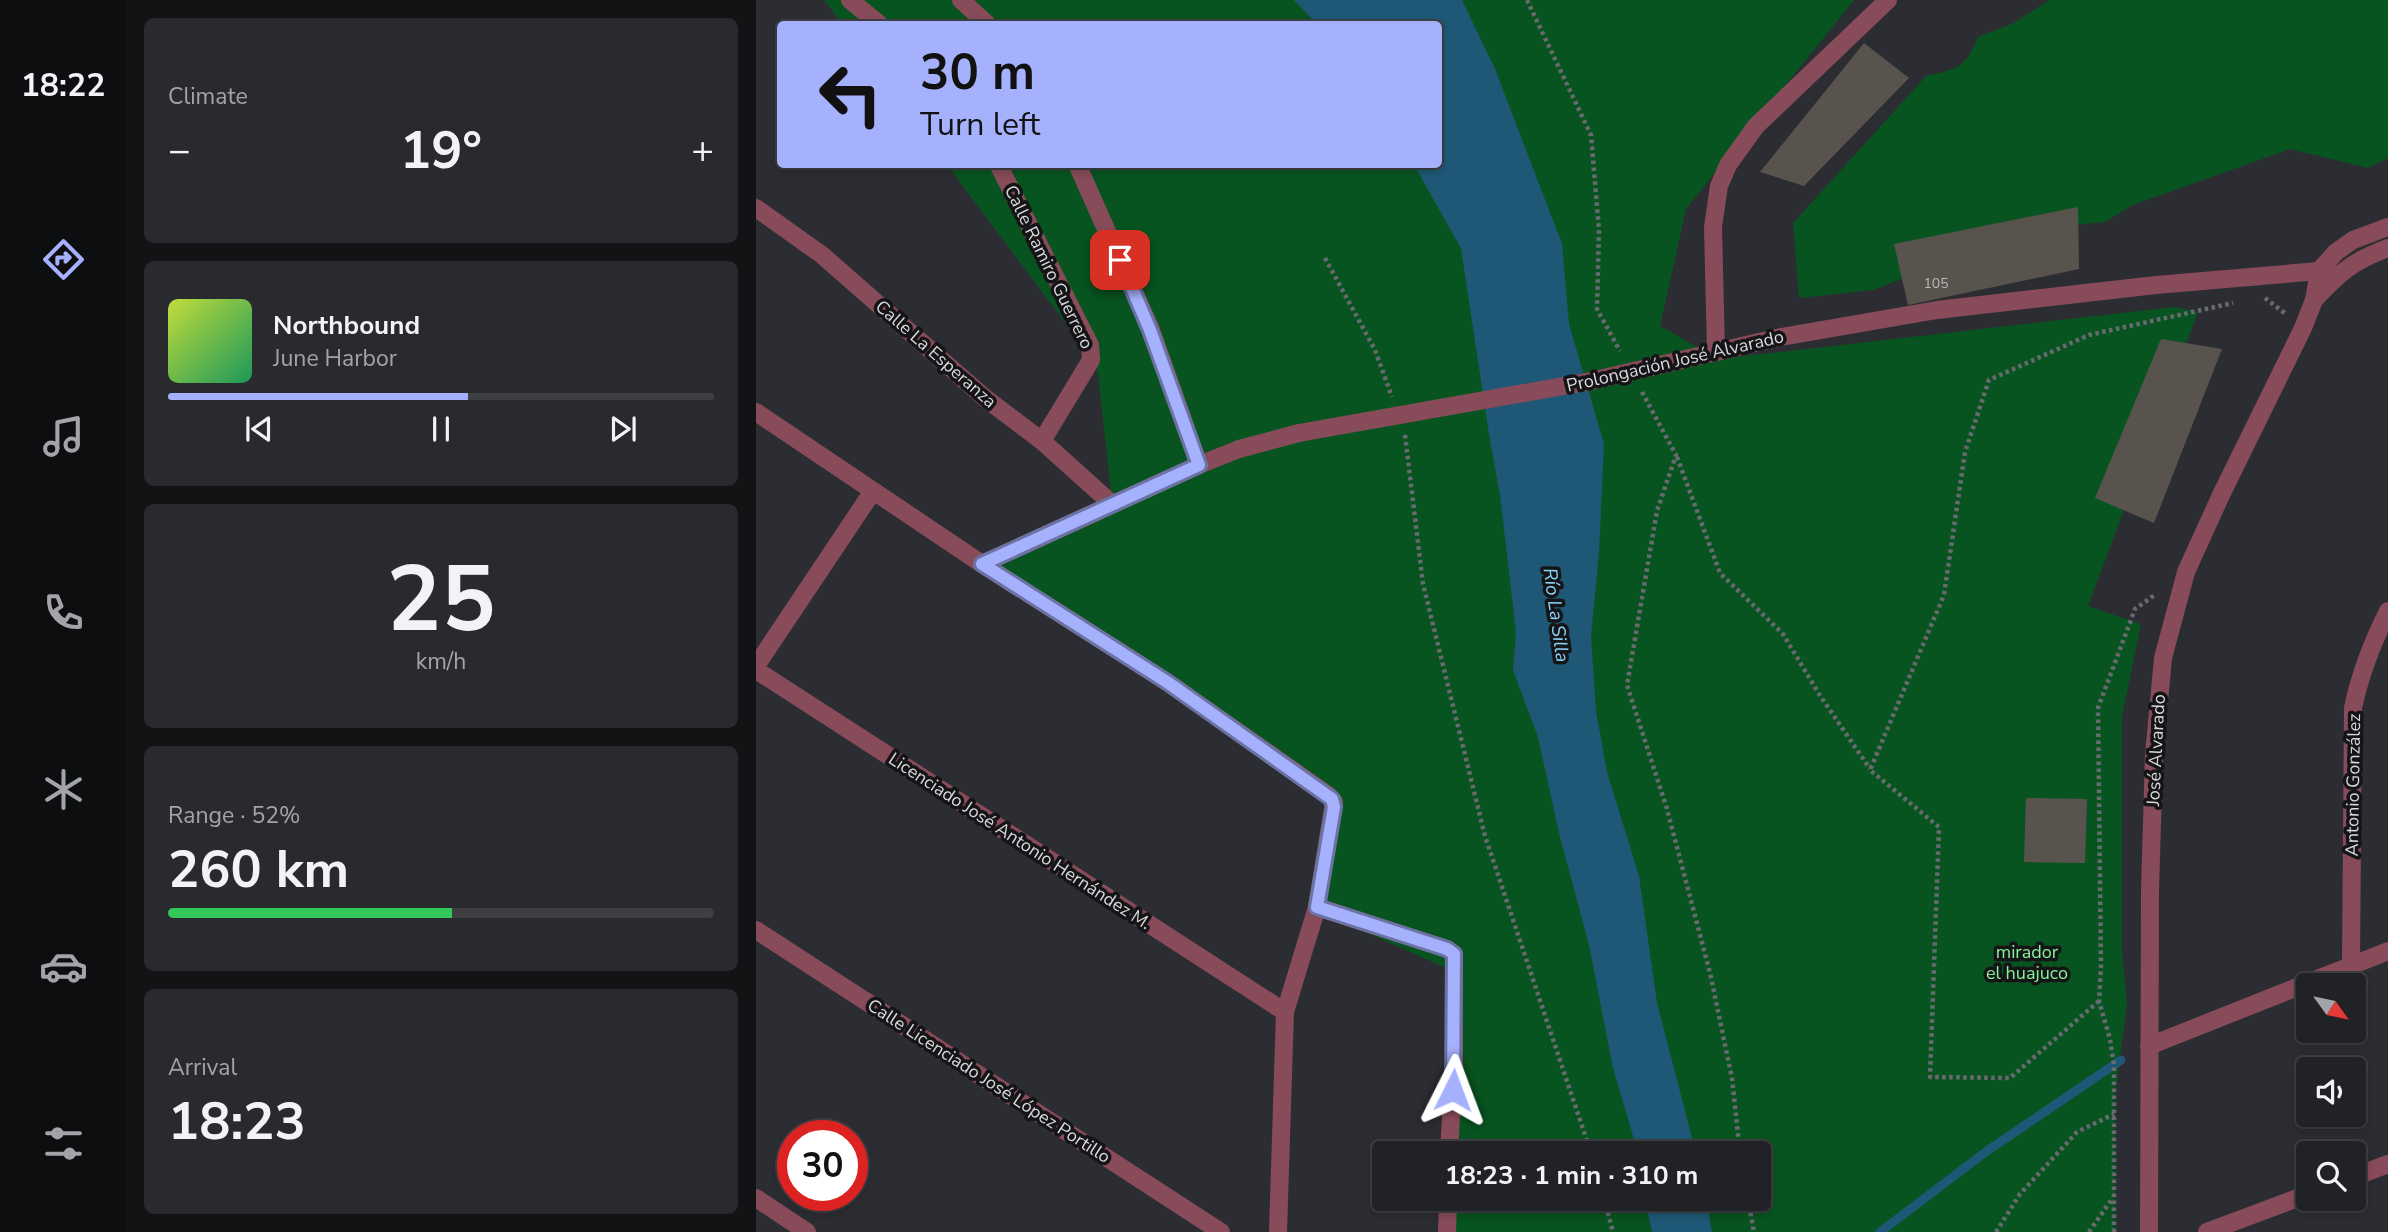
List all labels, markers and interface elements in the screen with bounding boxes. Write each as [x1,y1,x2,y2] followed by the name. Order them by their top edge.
[920,39,1035,106] text: 30 m
[805,49,896,140] icon: left
[21,64,105,107] text: 18:22
[168,81,248,112] text: Climate
[920,103,1040,146] text: Turn left
[400,115,482,186] text: 19°
[168,125,191,176] text: −
[691,125,714,176] text: +
[999,181,1099,353] street label: Calle Ramiro Guerrero
[1090,230,1150,290] pin
[39,235,88,284] icon: directions
[1101,241,1139,279] icon: arrive
[1923,274,1949,293] house number: 105
[870,295,1002,413] street label: Calle La Esperanza
[273,308,420,343] text: Northbound
[1564,324,1786,398] street label: Prolongación José Alvarado
[273,343,397,374] text: June Harbor
[240,410,278,448] icon: previous
[422,410,460,448] icon: pause
[604,410,642,448] icon: next
[39,412,88,461] icon: music
[386,538,496,662] text: 25
[1536,566,1576,664] water label: Río La Silla
[39,588,88,637] icon: phone
[416,646,466,677] text: km/h
[2141,693,2171,808] street label: José Alvarado
[2340,713,2366,857] street label: Antonio González
[884,747,1156,935] street label: Licenciado José Antonio Hernández M.
[39,765,88,814] icon: climate
[168,800,300,831] text: Range · 52%
[168,834,349,905] text: 260 km
[1986,940,2068,985] park label: mirador el huajuco
[39,942,88,991] icon: car
[2296,973,2366,1043] north arrow
[2296,973,2366,1211] map controls
[863,993,1115,1169] street label: Calle Licenciado José López Portillo
[168,1052,237,1083] text: Arrival
[1416,1053,1490,1127] position arrow
[2296,1057,2366,1127] button: sound
[168,1086,306,1157] text: 18:23
[39,1119,88,1168] icon: filters
[777,1120,868,1211] speed limit sign: 30
[2296,1141,2366,1211] button: search
[1445,1158,1698,1193] text: 18:23 · 1 min · 310 m

